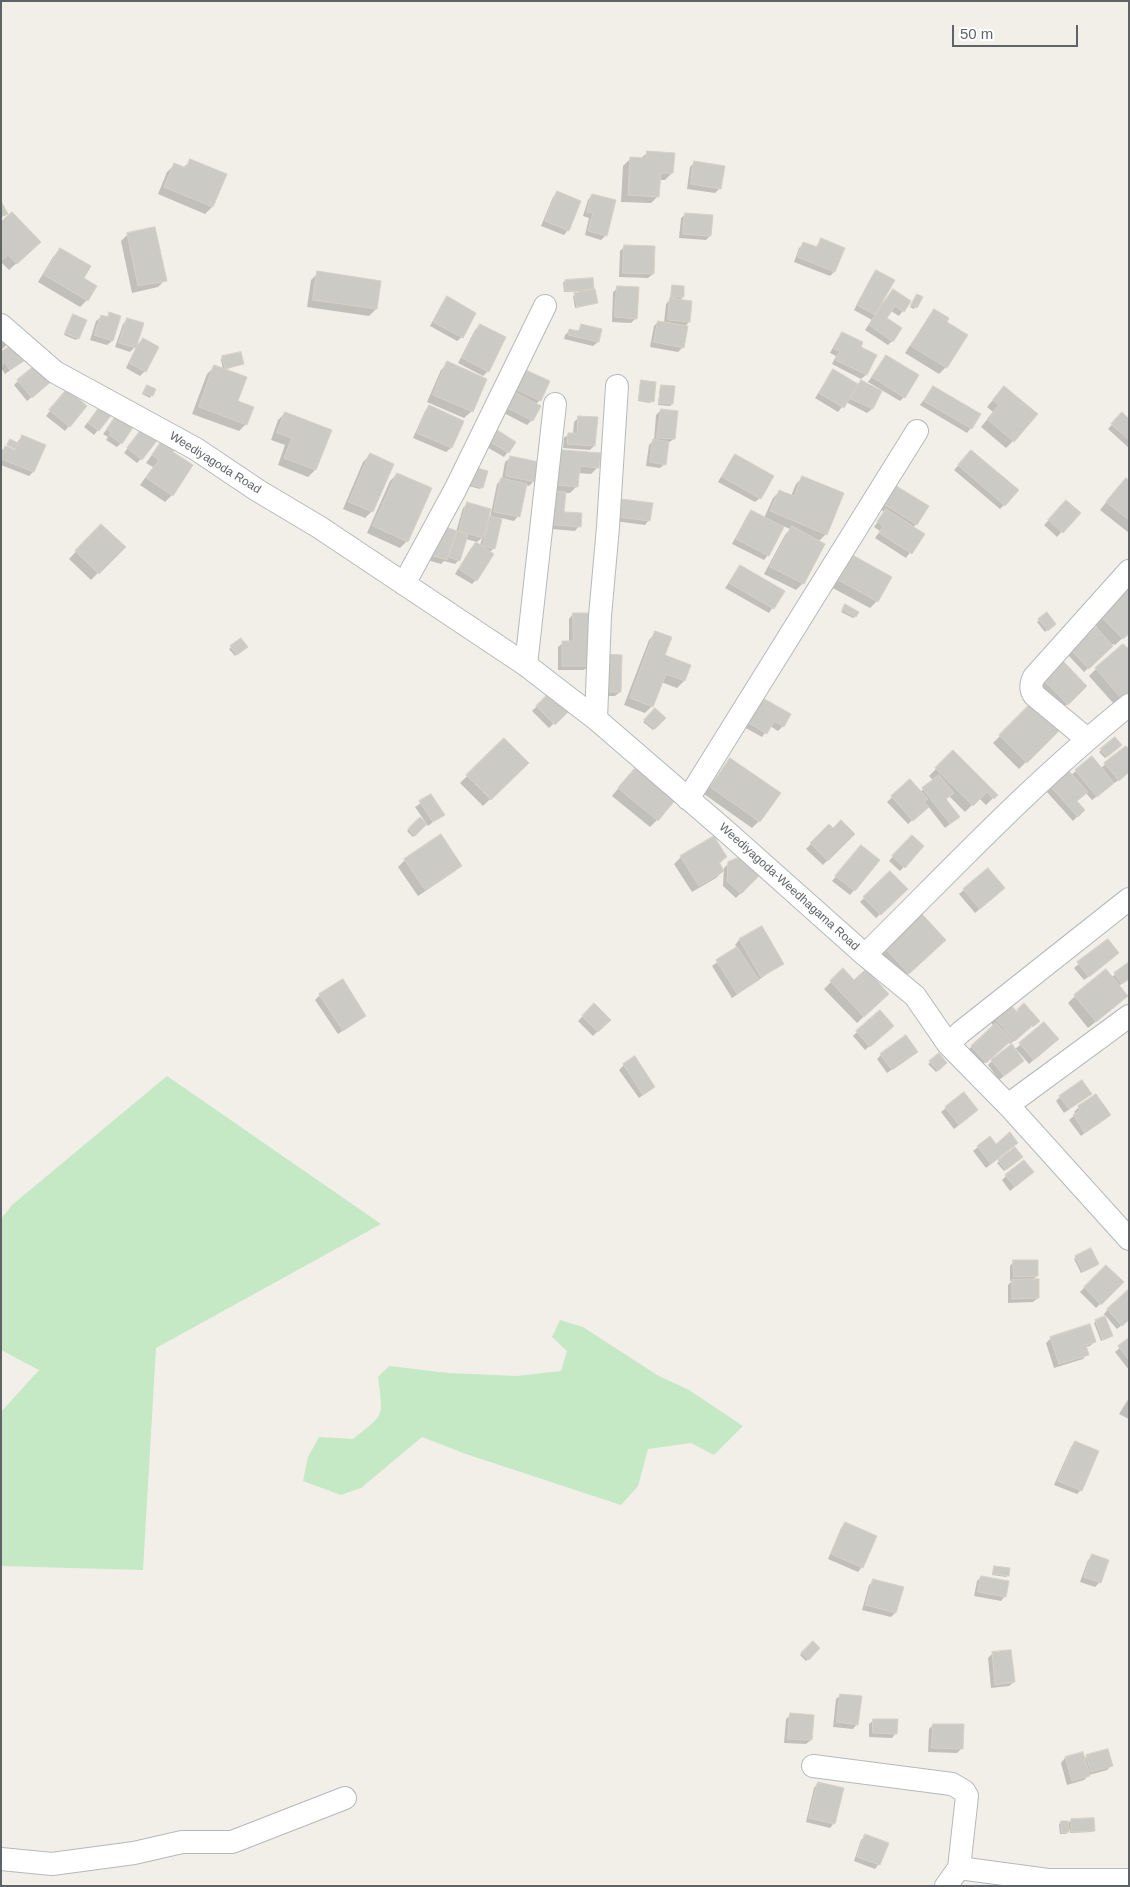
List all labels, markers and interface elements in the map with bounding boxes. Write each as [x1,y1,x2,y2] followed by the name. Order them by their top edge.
[955,15,1081,47] scale bar
[960,25,993,42] text: 50 m
[167,429,263,497] street label: Weediyagoda Road
[716,820,862,954] street label: Weediyagoda-Weedhagama Road

